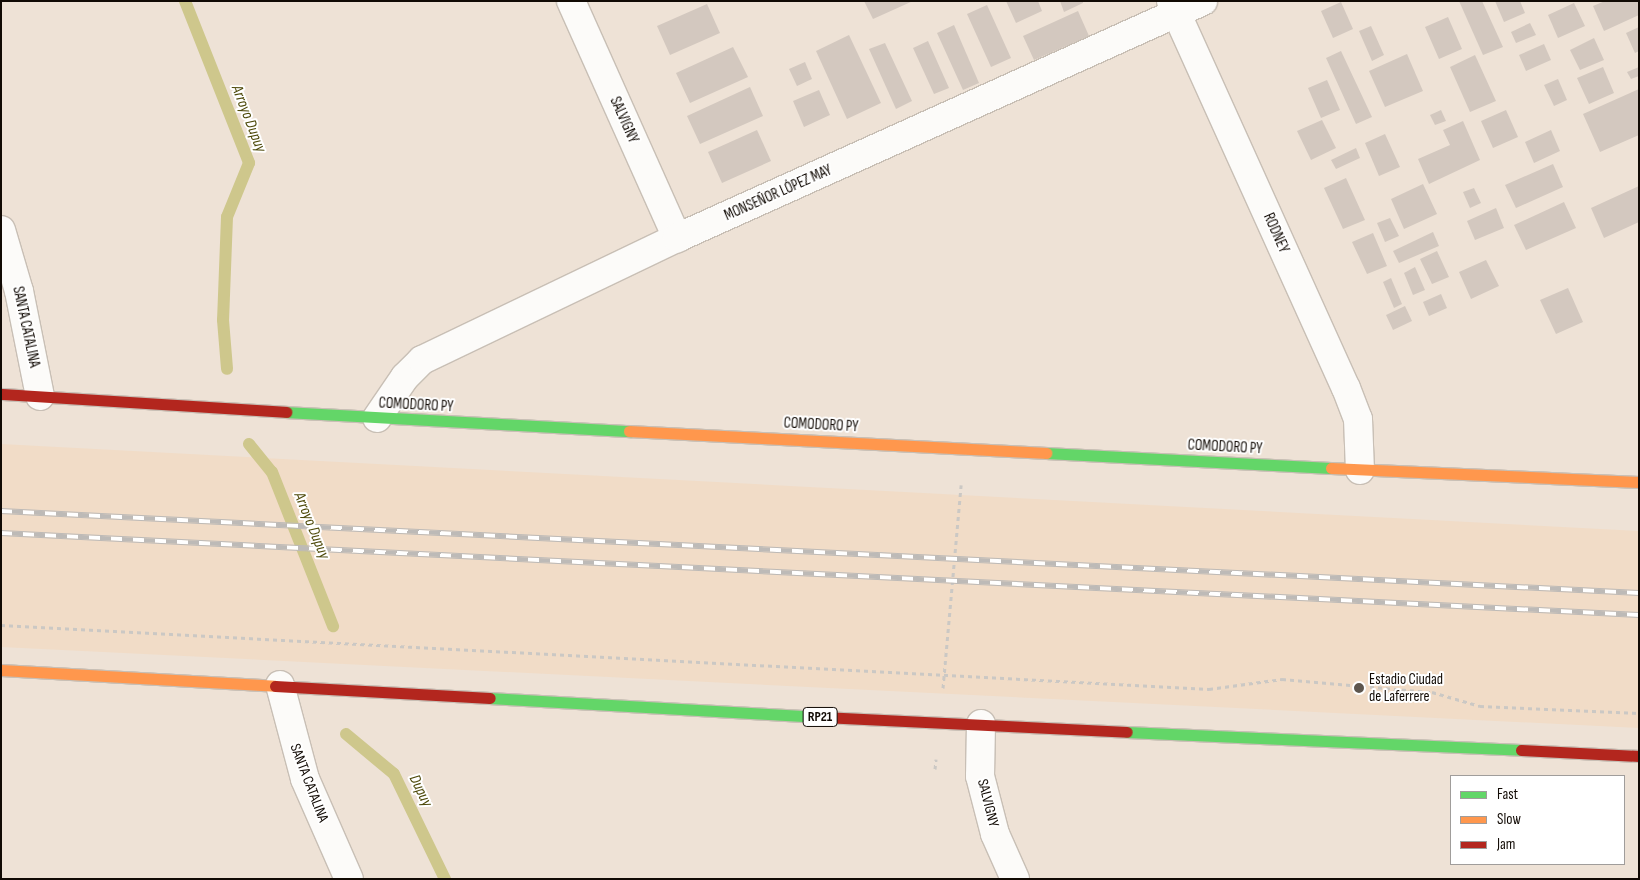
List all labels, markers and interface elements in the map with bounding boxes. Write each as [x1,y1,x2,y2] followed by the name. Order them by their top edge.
[226,83,270,155] water label: Arroyo Dupuy
[606,94,642,146] street label: SALVIGNY
[722,161,834,225] street label: MONSEÑOR LÓPEZ MAY
[1259,210,1293,256] street label: RODNEY
[9,285,43,369] street label: SANTA CATALINA
[378,394,454,416] street label: COMODORO PY
[783,414,859,436] street label: COMODORO PY
[1187,436,1263,458] street label: COMODORO PY
[289,490,333,562] water label: Arroyo Dupuy
[1369,670,1443,705] place label: Estadio Ciudad de Laferrere
[1353,682,1365,694] marker: Estadio Ciudad de Laferrere
[802,706,838,729] road number: RP21
[286,741,332,825] street label: SANTA CATALINA
[404,772,436,810] water label: Dupuy
[1450,775,1625,865] legend
[973,777,1003,829] street label: SALVIGNY
[1497,785,1518,804] text: Fast
[1497,810,1521,829] text: Slow
[1497,835,1515,854] text: Jam

